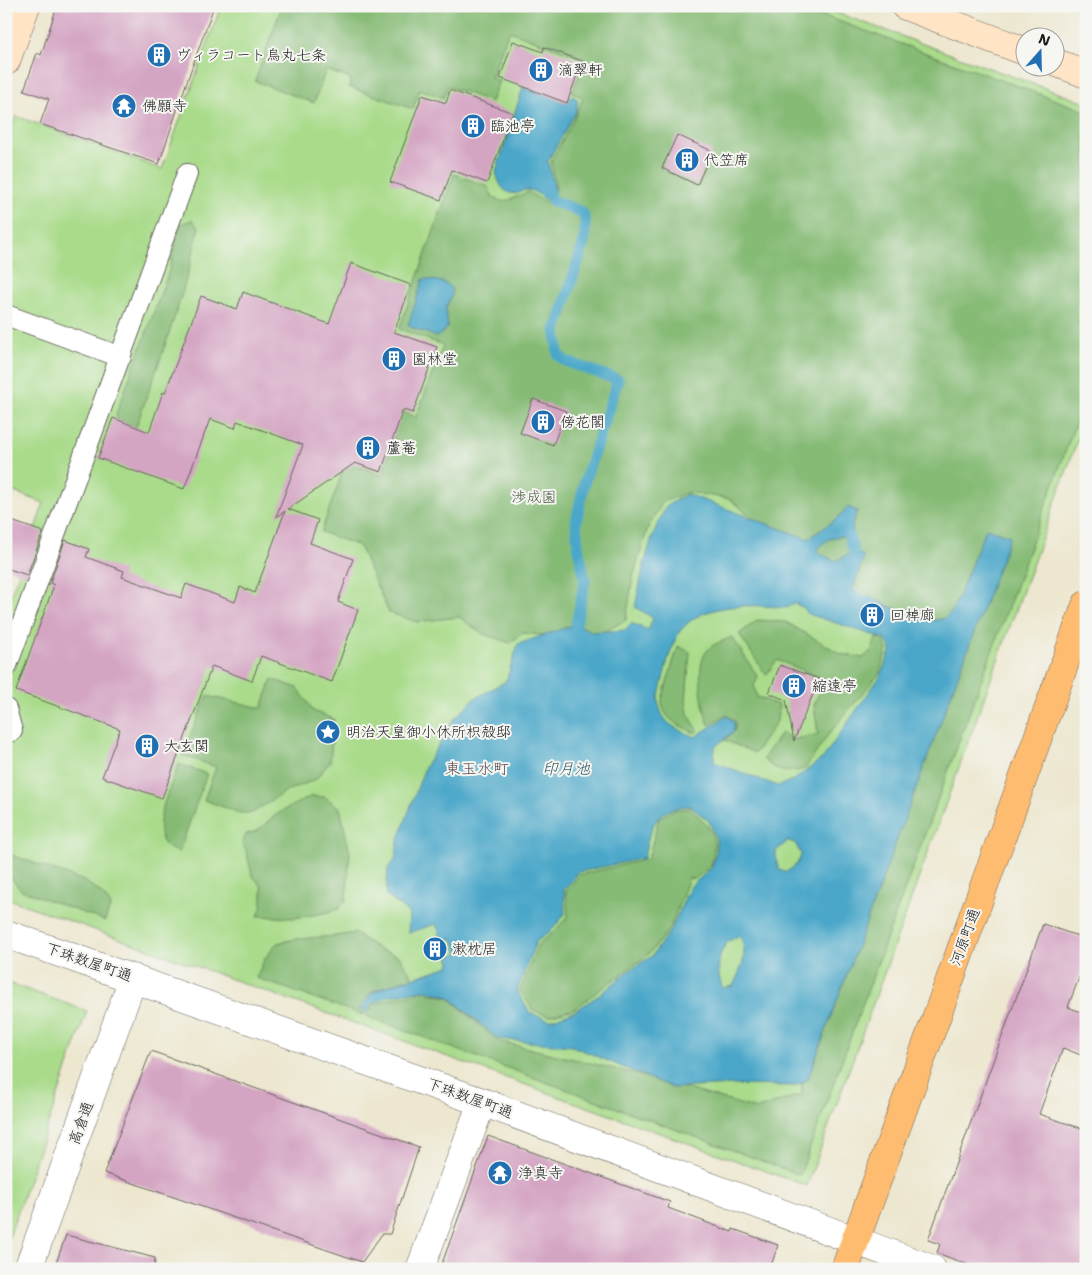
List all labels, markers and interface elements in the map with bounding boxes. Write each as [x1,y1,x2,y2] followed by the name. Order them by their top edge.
[1014,28,1064,78] north arrow
[1036,29,1053,50] text: N
[146,42,172,68] building icon: ヴィラコート烏丸七条
[176,45,326,65] place label: ヴィラコート烏丸七条
[528,57,554,83] building icon: 滴翠軒
[558,60,603,80] place label: 滴翠軒
[111,93,137,119] temple icon: 佛願寺
[142,96,187,116] place label: 佛願寺
[460,113,486,139] building icon: 臨池亭
[490,116,535,136] place label: 臨池亭
[674,147,700,173] building icon: 代笠席
[704,150,749,170] place label: 代笠席
[381,346,407,372] building icon: 園林堂
[412,349,457,369] place label: 園林堂
[530,409,556,435] building icon: 傍花閣
[560,412,605,432] place label: 傍花閣
[355,435,381,461] building icon: 蘆菴
[386,438,416,458] place label: 蘆菴
[511,487,557,507] park label: 渉成園
[859,602,885,628] building icon: 回棹廊
[890,605,935,625] place label: 回棹廊
[781,673,807,699] building icon: 縮遠亭
[812,676,857,696] place label: 縮遠亭
[315,719,341,745] place icon: 明治天皇御小休所枳殻邸
[346,722,511,742] place label: 明治天皇御小休所枳殻邸
[134,733,160,759] building icon: 大玄関
[164,736,209,756] place label: 大玄関
[445,758,509,779] district label: 東玉水町
[542,758,591,779] water label: 印月池
[945,905,985,969] street label: 河原町通
[422,936,448,962] building icon: 漱枕居
[43,938,135,986] street label: 下珠数屋町通
[452,939,497,959] place label: 漱枕居
[424,1073,516,1123] street label: 下珠数屋町通
[64,1098,98,1148] street label: 高倉通
[487,1160,513,1186] temple icon: 浄真寺
[518,1163,563,1183] place label: 浄真寺

